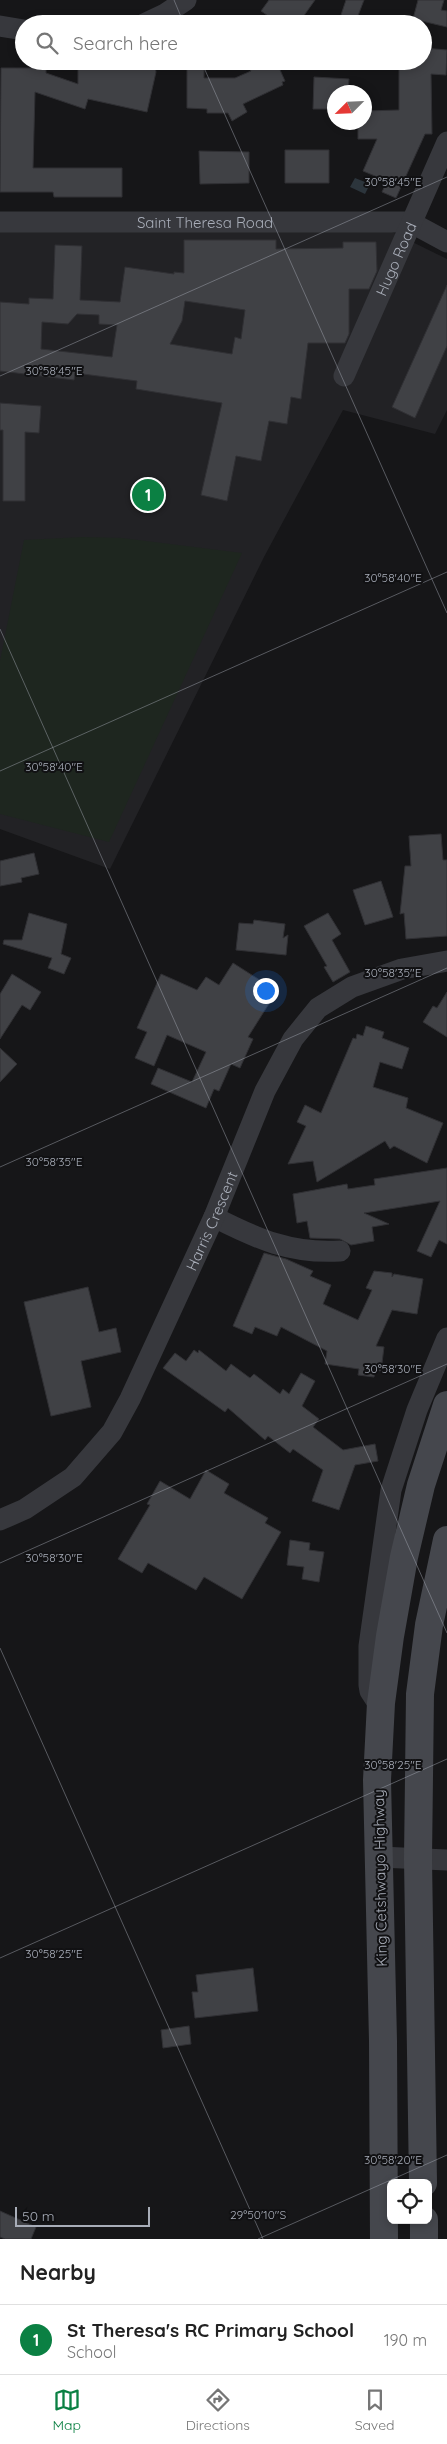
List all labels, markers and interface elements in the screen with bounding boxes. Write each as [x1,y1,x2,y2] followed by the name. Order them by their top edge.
[15,15,432,70] search box
[33,29,61,57] icon: search
[73,31,178,55] text: Search here
[327,85,372,130] north arrow
[364,174,422,189] text: 30°58'45"E
[137,213,273,232] street label: Saint Theresa Road
[371,219,420,299] street label: Hugo Road
[25,363,83,378] text: 30°58'45"E
[132,476,164,514] pin: 1
[364,570,422,585] text: 30°58'40"E
[25,759,83,774] text: 30°58'40"E
[365,965,422,980] text: 30°58'35"E
[253,978,279,1004] your location
[26,1154,83,1169] text: 30°58'35"E
[181,1168,241,1274] street label: Harris Crescent
[364,1361,422,1376] text: 30°58'30"E
[25,1550,83,1565] text: 30°58'30"E
[364,1757,422,1772] text: 30°58'25"E
[369,1789,391,1967] street label: King Cetshwayo Highway
[25,1946,83,1961] text: 30°58'25"E
[364,2152,422,2167] text: 30°58'20"E
[387,2179,432,2224] map controls
[387,2179,432,2224] button: locate
[15,2204,150,2227] scale bar
[22,2207,55,2225] text: 50 m
[230,2207,286,2222] text: 29°50'10"S
[20,2259,96,2285] text: Nearby
[67,2318,354,2342] text: St Theresa's RC Primary School
[33,2330,39,2350] text: 1
[384,2330,427,2350] text: 190 m
[67,2342,116,2362] text: School
[52,2386,81,2434] tab: Map
[186,2386,250,2434] tab: Directions
[355,2386,395,2434] tab: Saved

